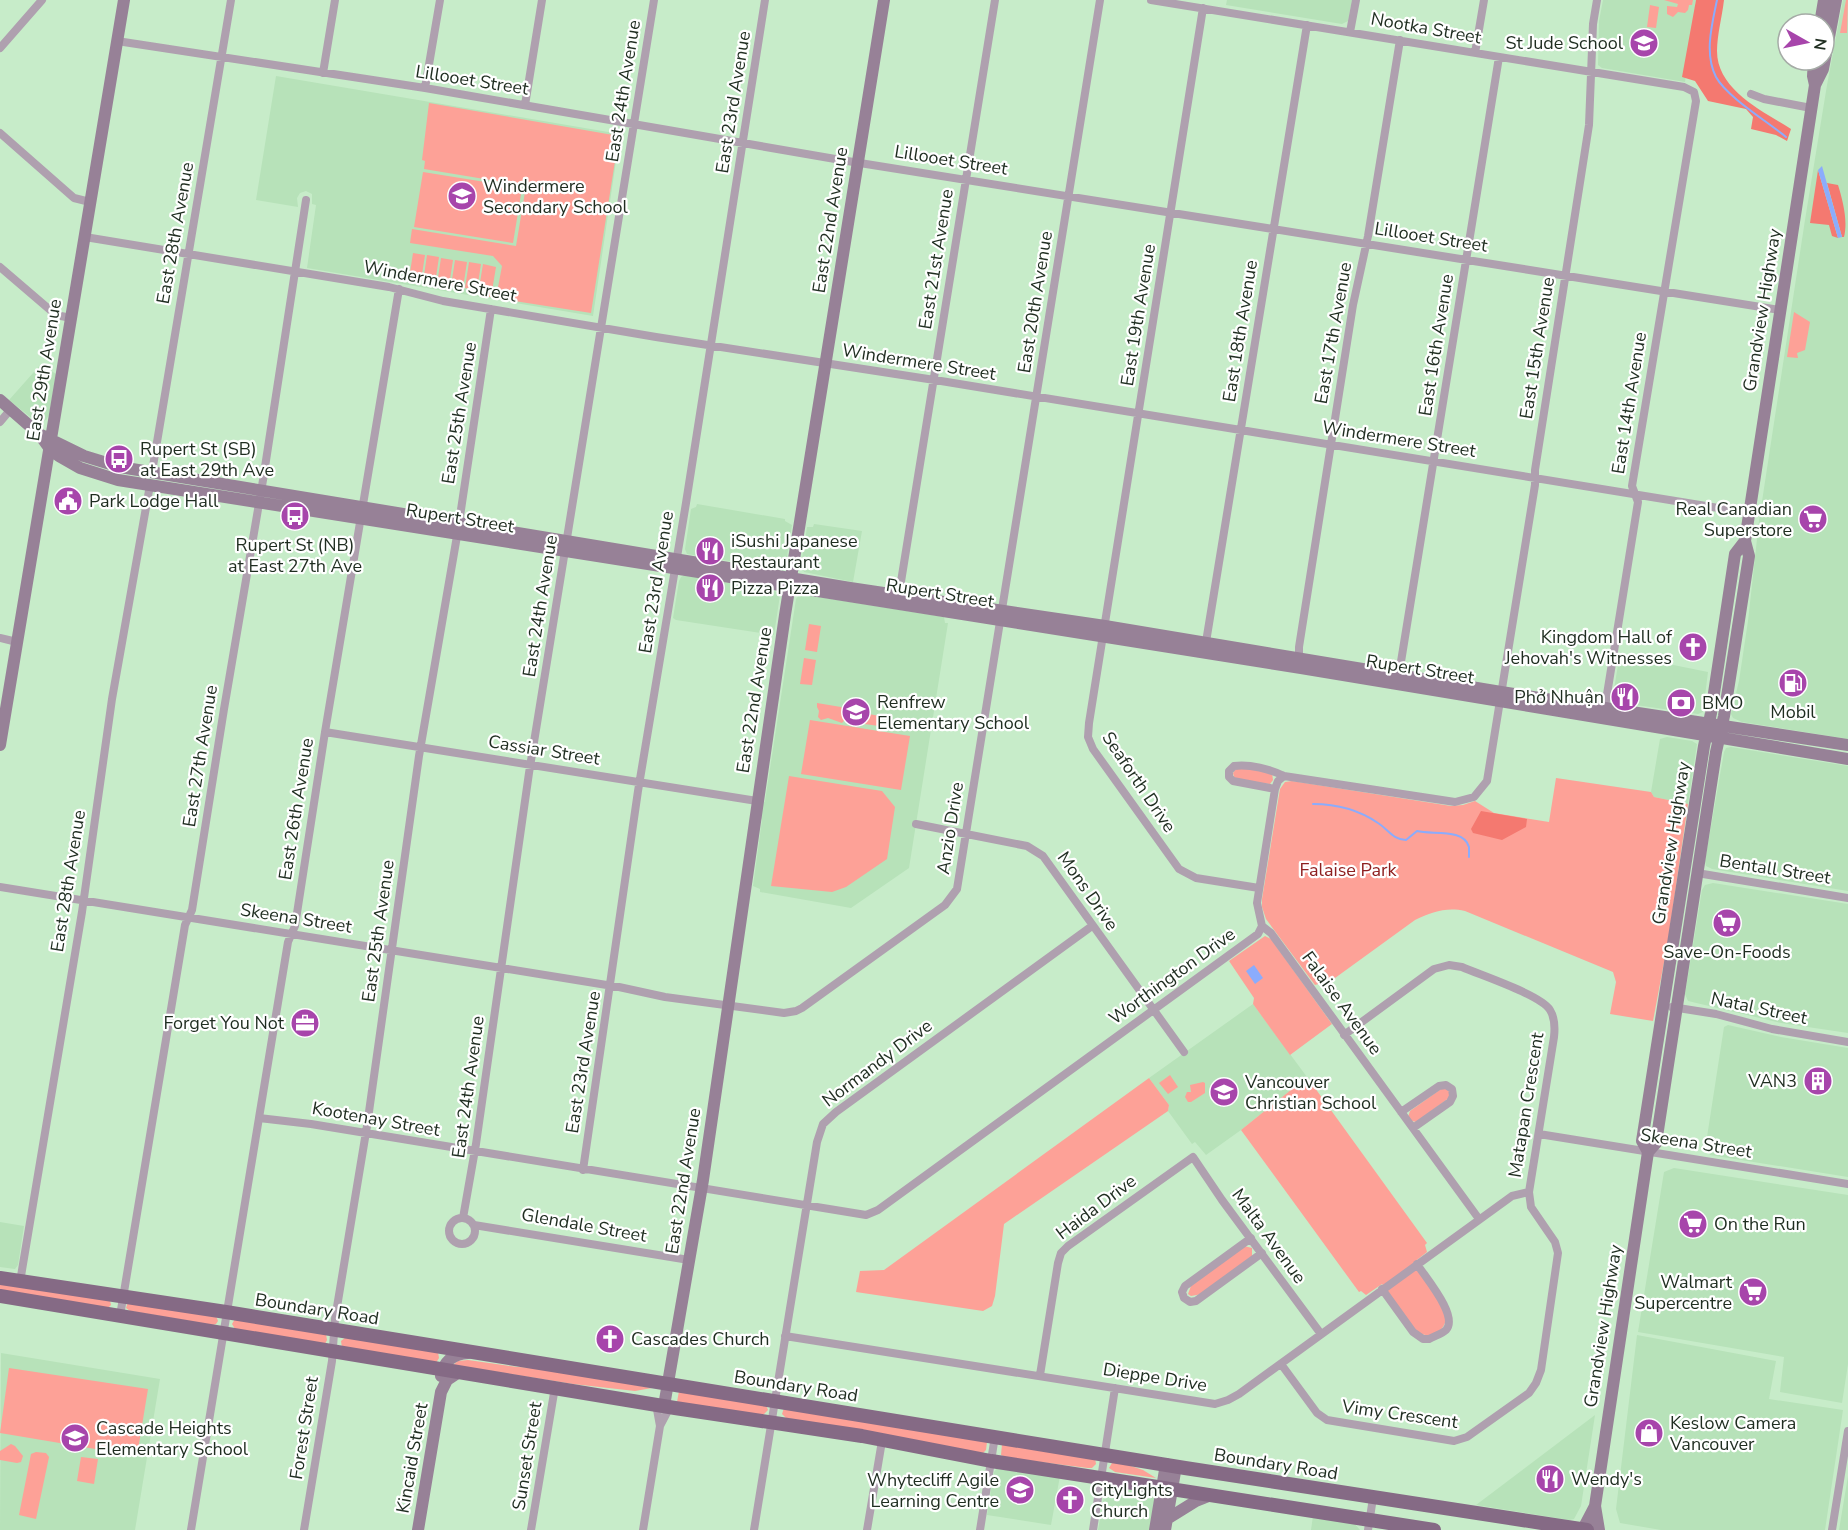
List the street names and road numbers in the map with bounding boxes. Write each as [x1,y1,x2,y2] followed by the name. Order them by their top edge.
[1369,6,1484,50] street label: Nootka Street
[600,18,646,164] street label: East 24th Avenue
[710,29,756,175] street label: East 23rd Avenue
[414,59,531,101] street label: Lillooet Street
[893,139,1010,181] street label: Lillooet Street
[807,145,853,295] street label: East 22nd Avenue
[151,160,199,306] street label: East 28th Avenue
[913,187,959,331] street label: East 21st Avenue
[1373,216,1490,258] street label: Lillooet Street
[1737,226,1787,393] street label: Grandview Highway
[1012,229,1058,375] street label: East 20th Avenue
[1115,242,1161,388] street label: East 19th Avenue
[361,254,519,308] street label: Windermere Street
[1217,258,1263,404] street label: East 18th Avenue
[1309,260,1357,406] street label: East 17th Avenue
[1413,272,1459,418] street label: East 16th Avenue
[1514,275,1560,421] street label: East 15th Avenue
[21,297,67,443] street label: East 29th Avenue
[1606,330,1652,476] street label: East 14th Avenue
[840,338,998,386] street label: Windermere Street
[436,340,482,486] street label: East 25th Avenue
[1320,415,1478,463] street label: Windermere Street
[404,498,516,538] street label: Rupert Street
[633,509,679,655] street label: East 23rd Avenue
[517,533,563,679] street label: East 24th Avenue
[884,573,996,613] street label: Rupert Street
[731,625,777,775] street label: East 22nd Avenue
[1364,649,1476,689] street label: Rupert Street
[177,683,223,829] street label: East 27th Avenue
[1096,727,1182,837] street label: Seaforth Drive
[487,729,602,771] street label: Cassiar Street
[273,736,319,882] street label: East 26th Avenue
[1646,759,1696,926] street label: Grandview Highway
[931,780,969,876] street label: Anzio Drive
[45,808,91,954] street label: East 28th Avenue
[1052,847,1124,935] street label: Mons Drive
[1718,848,1833,890] street label: Bentall Street
[356,858,400,1004] street label: East 25th Avenue
[239,897,354,939] street label: Skeena Street
[1104,922,1240,1030] street label: Worthington Drive
[1296,947,1388,1059] street label: Falaise Avenue
[1709,986,1810,1030] street label: Natal Street
[560,989,606,1135] street label: East 23rd Avenue
[446,1014,490,1160] street label: East 24th Avenue
[817,1014,937,1112] street label: Normandy Drive
[1503,1030,1549,1179] street label: Matapan Crescent
[310,1096,442,1142] street label: Kootenay Street
[660,1106,706,1256] street label: East 22nd Avenue
[1639,1122,1754,1164] street label: Skeena Street
[1051,1169,1141,1245] street label: Haida Drive
[1226,1184,1312,1288] street label: Malta Avenue
[520,1202,649,1248] street label: Glendale Street
[1578,1242,1628,1409] street label: Grandview Highway
[253,1287,381,1331] street label: Boundary Road
[1101,1357,1209,1397] street label: Dieppe Drive
[732,1364,860,1408] street label: Boundary Road
[284,1374,324,1481] street label: Forest Street
[1340,1394,1460,1434] street label: Vimy Crescent
[507,1399,548,1512] street label: Sunset Street
[390,1400,434,1515] street label: Kincaid Street
[1212,1442,1340,1486] street label: Boundary Road

